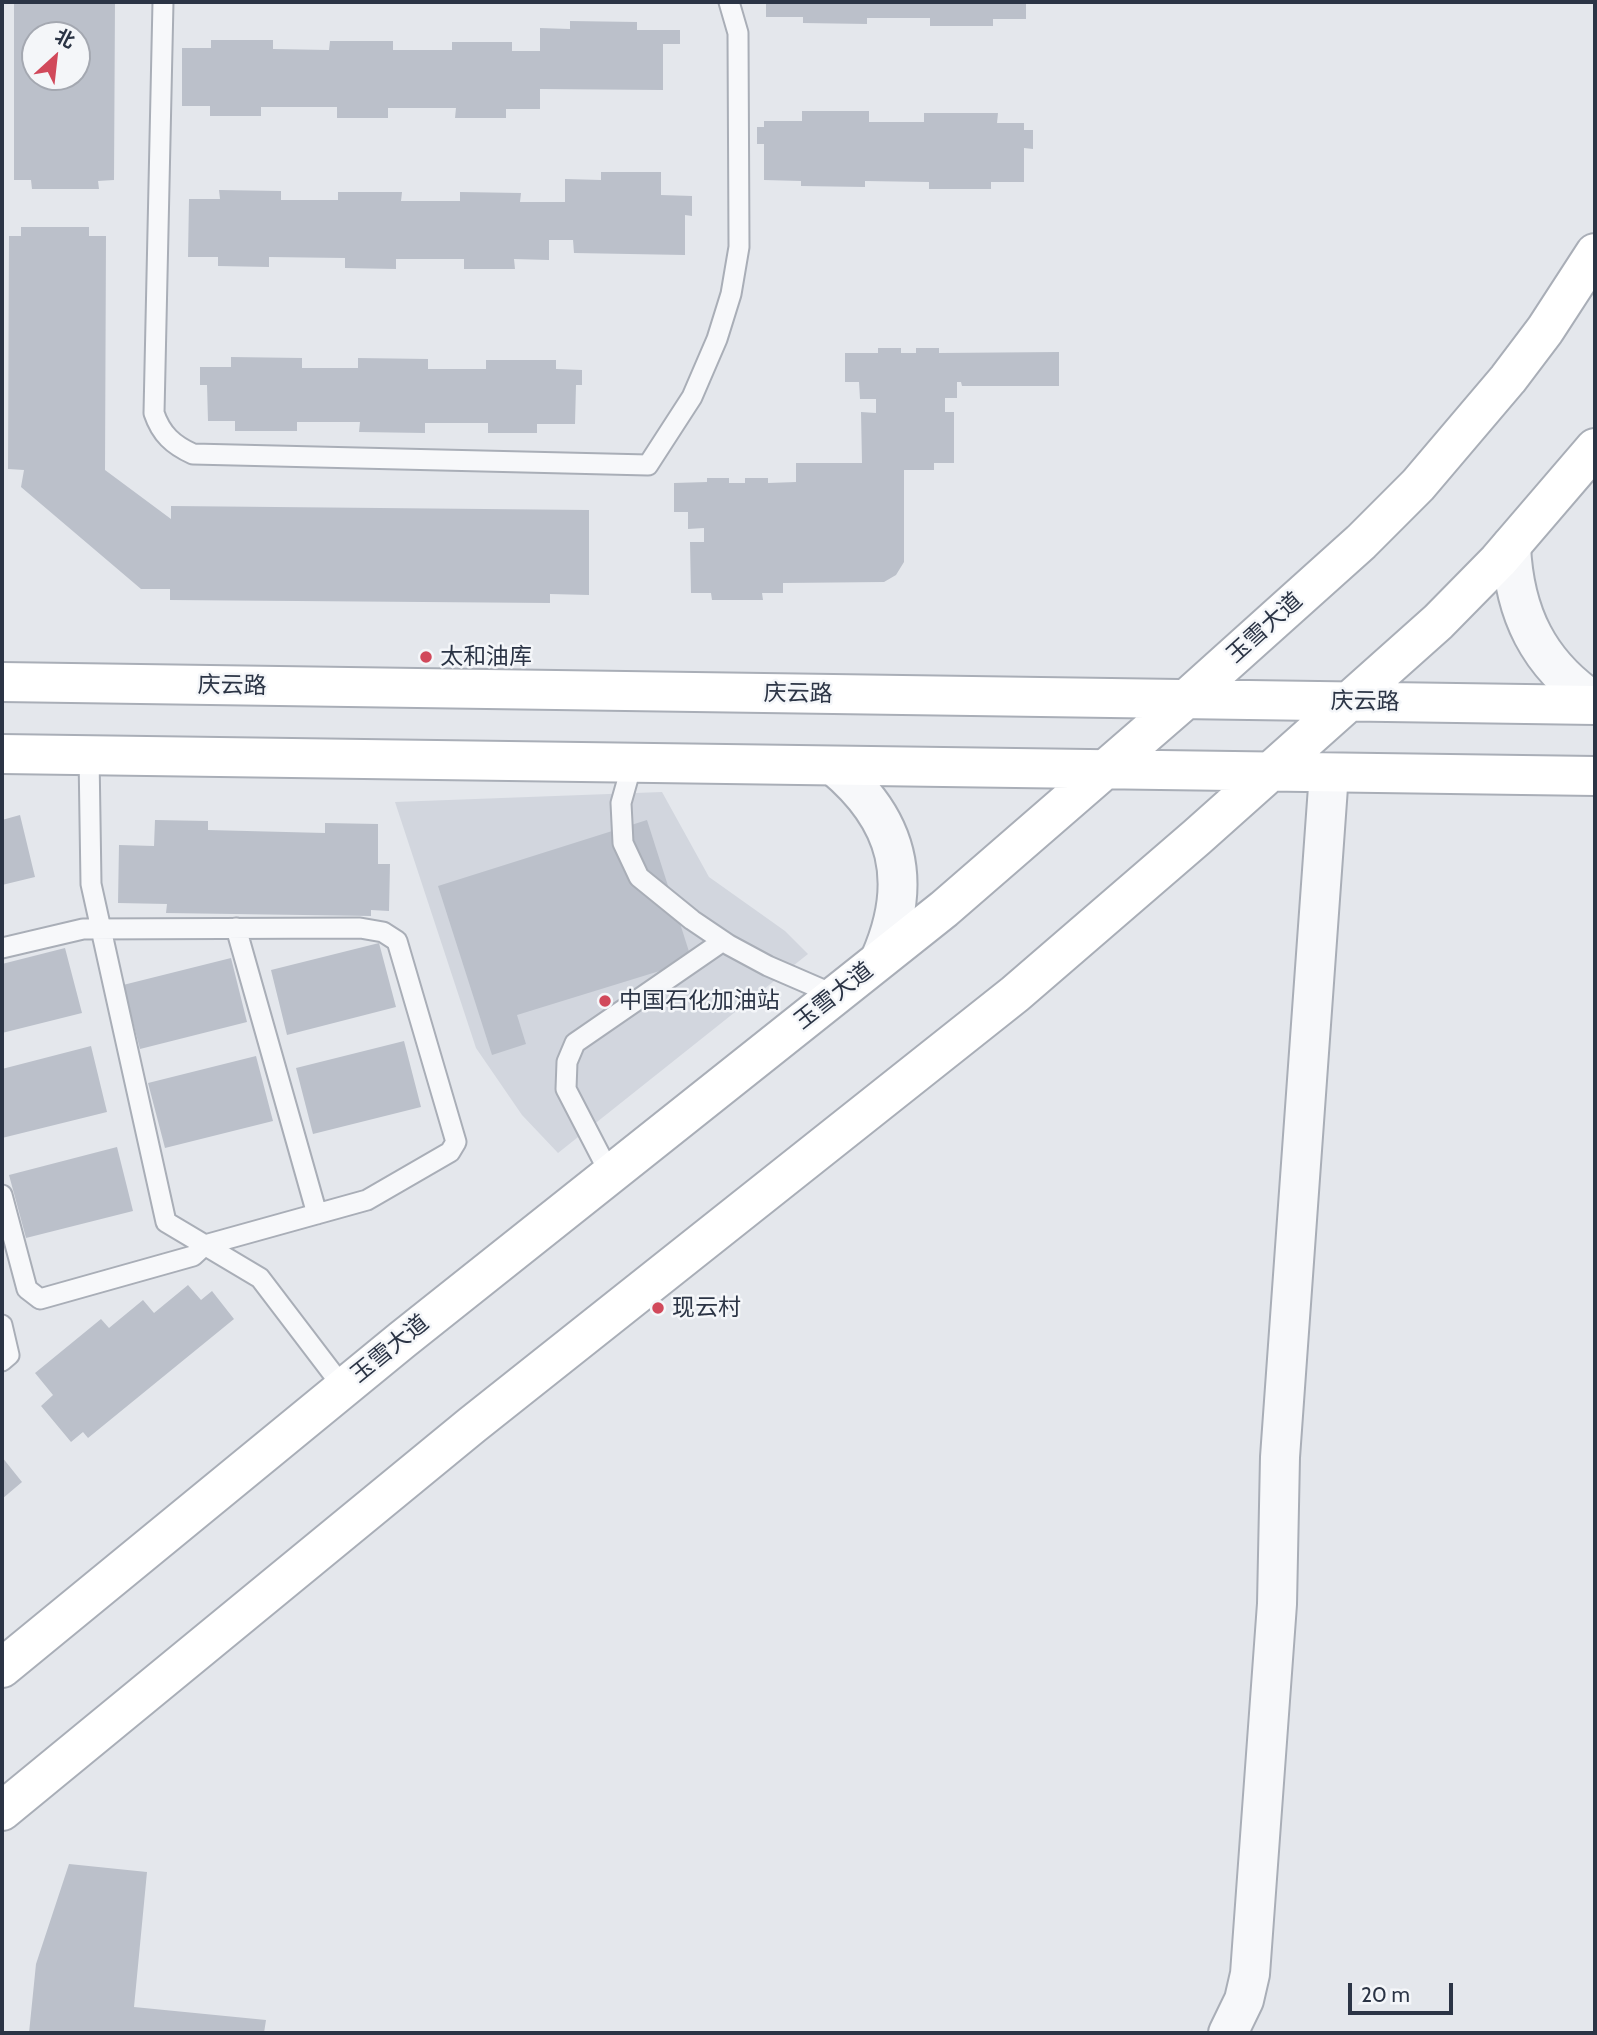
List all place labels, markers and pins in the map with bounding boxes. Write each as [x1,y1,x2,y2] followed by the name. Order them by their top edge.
[440,643,532,671] place label: 太和油库
[418,649,434,665] marker: 太和油库
[619,987,780,1015] place label: 中国石化加油站
[597,993,613,1009] marker: 中国石化加油站
[672,1294,741,1322] place label: 现云村
[650,1300,666,1316] marker: 现云村

